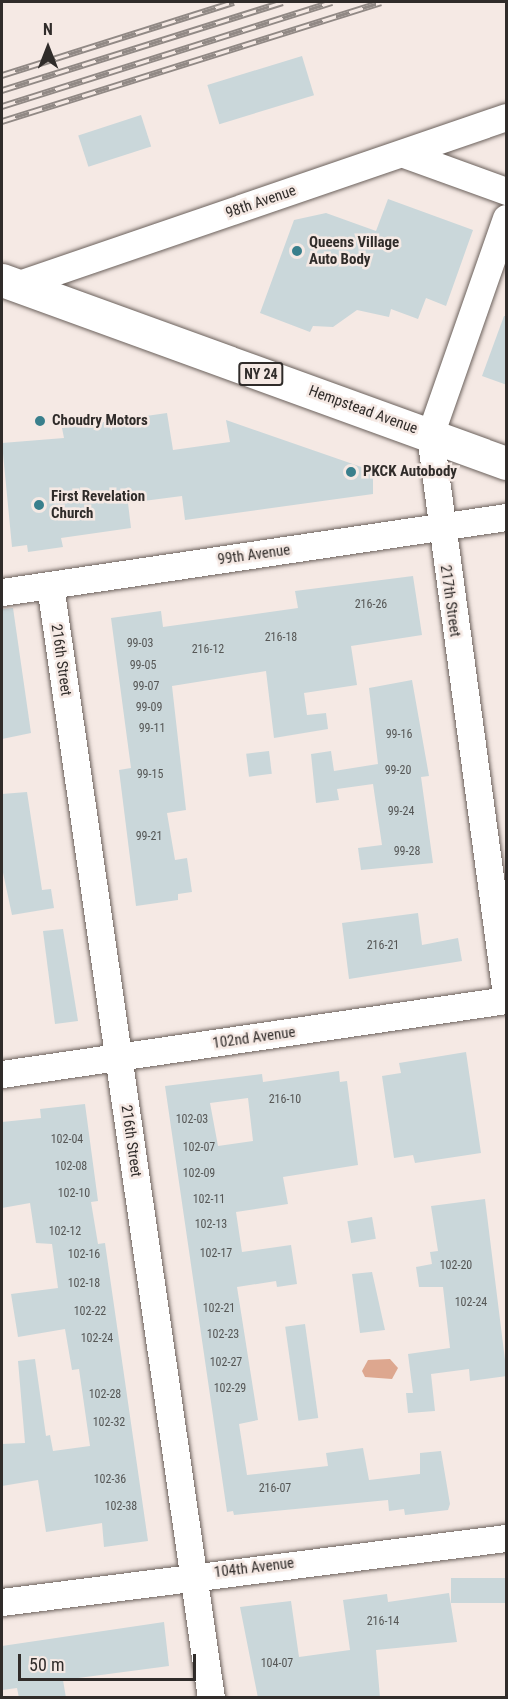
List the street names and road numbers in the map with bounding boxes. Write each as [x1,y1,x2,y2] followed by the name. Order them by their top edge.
[224,182,298,222] street label: 98th Avenue
[237,363,285,385] road number: NY 24
[306,382,420,438] street label: Hempstead Avenue
[217,541,291,569] street label: 99th Avenue
[436,564,464,638] street label: 217th Street
[47,623,75,697] street label: 216th Street
[211,1023,297,1053] street label: 102nd Avenue
[117,1104,145,1178] street label: 216th Street
[213,1554,295,1582] street label: 104th Avenue

